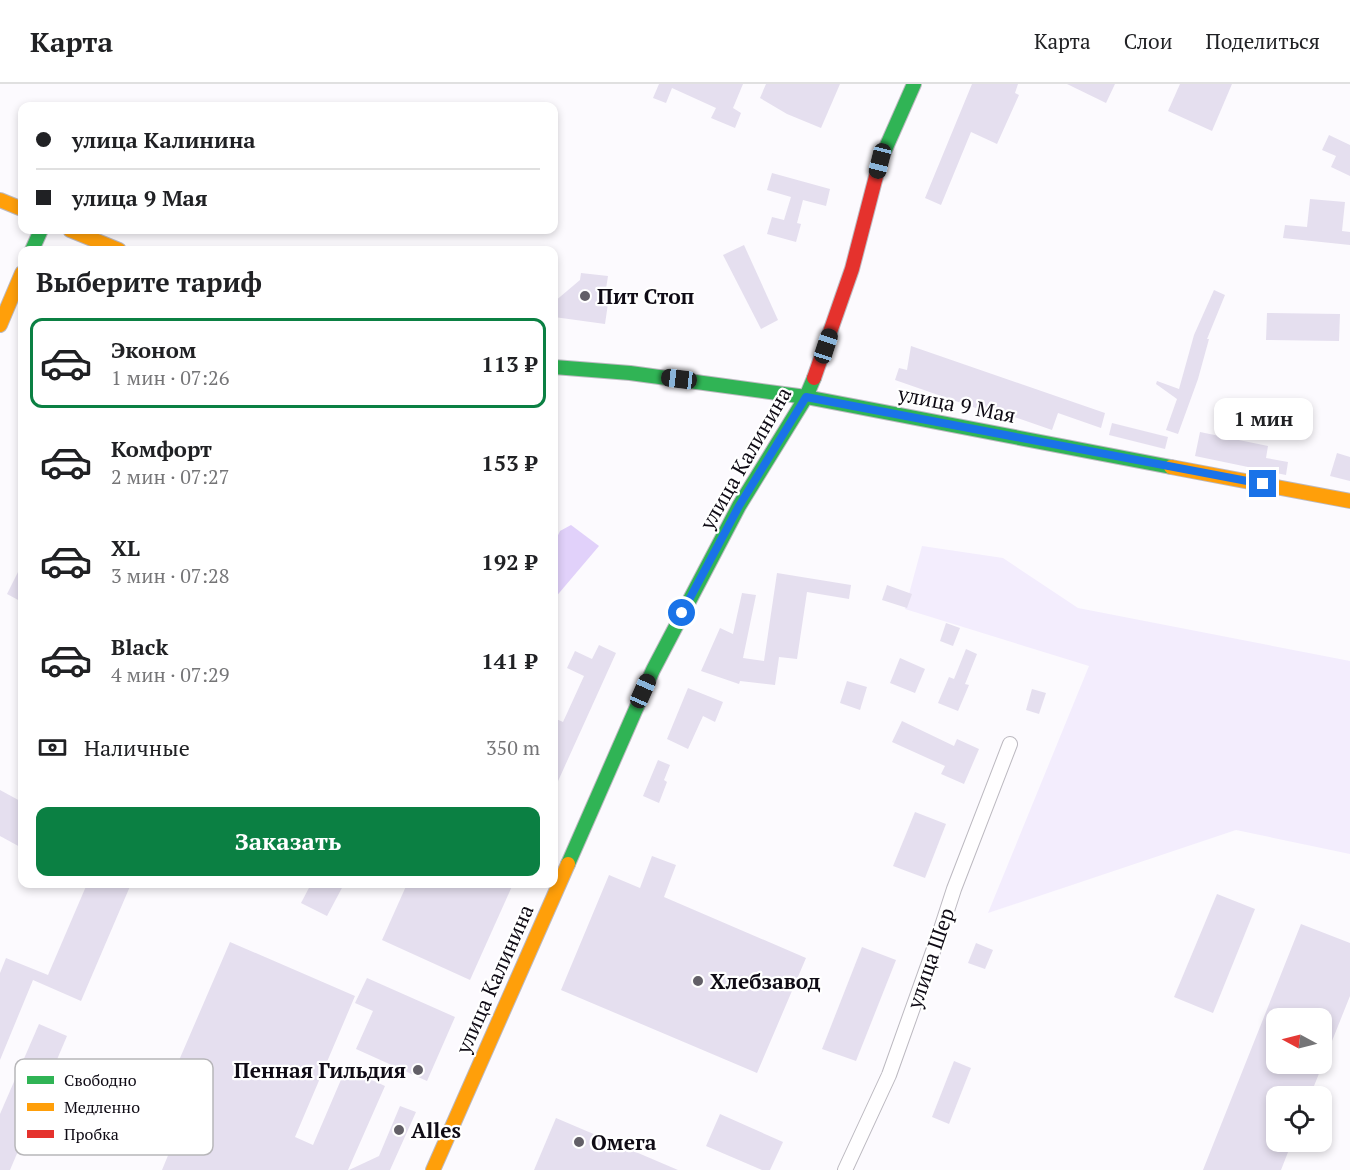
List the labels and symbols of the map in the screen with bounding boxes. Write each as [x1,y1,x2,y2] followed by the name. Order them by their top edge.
[867,141,893,181] car
[597,282,695,310] place label: Пит Стоп
[578,289,592,303] marker: Пит Стоп
[812,326,840,366] car
[660,368,698,390] car
[895,379,1018,429] street label: улица 9 Мая
[692,381,797,535] street label: улица Калинина
[1214,397,1312,439] callout: 1 мин
[1249,470,1276,497] route end
[668,599,695,626] route start
[627,671,659,711] car
[448,900,540,1059] street label: улица Калинина
[899,904,960,1013] street label: улица Шер
[710,967,821,995] place label: Хлебзавод
[691,974,705,988] marker: Хлебзавод
[1266,1008,1332,1074] north arrow
[234,1056,406,1084] place label: Пенная Гильдия
[15,1059,213,1155] legend
[411,1063,425,1077] marker: Пенная Гильдия
[64,1069,137,1091] text: Свободно
[64,1096,140,1118] text: Медленно
[411,1116,461,1144] place label: Alles
[64,1123,119,1145] text: Пробка
[392,1123,406,1137] marker: Alles
[591,1128,657,1156] place label: Омега
[572,1135,586,1149] marker: Омега

